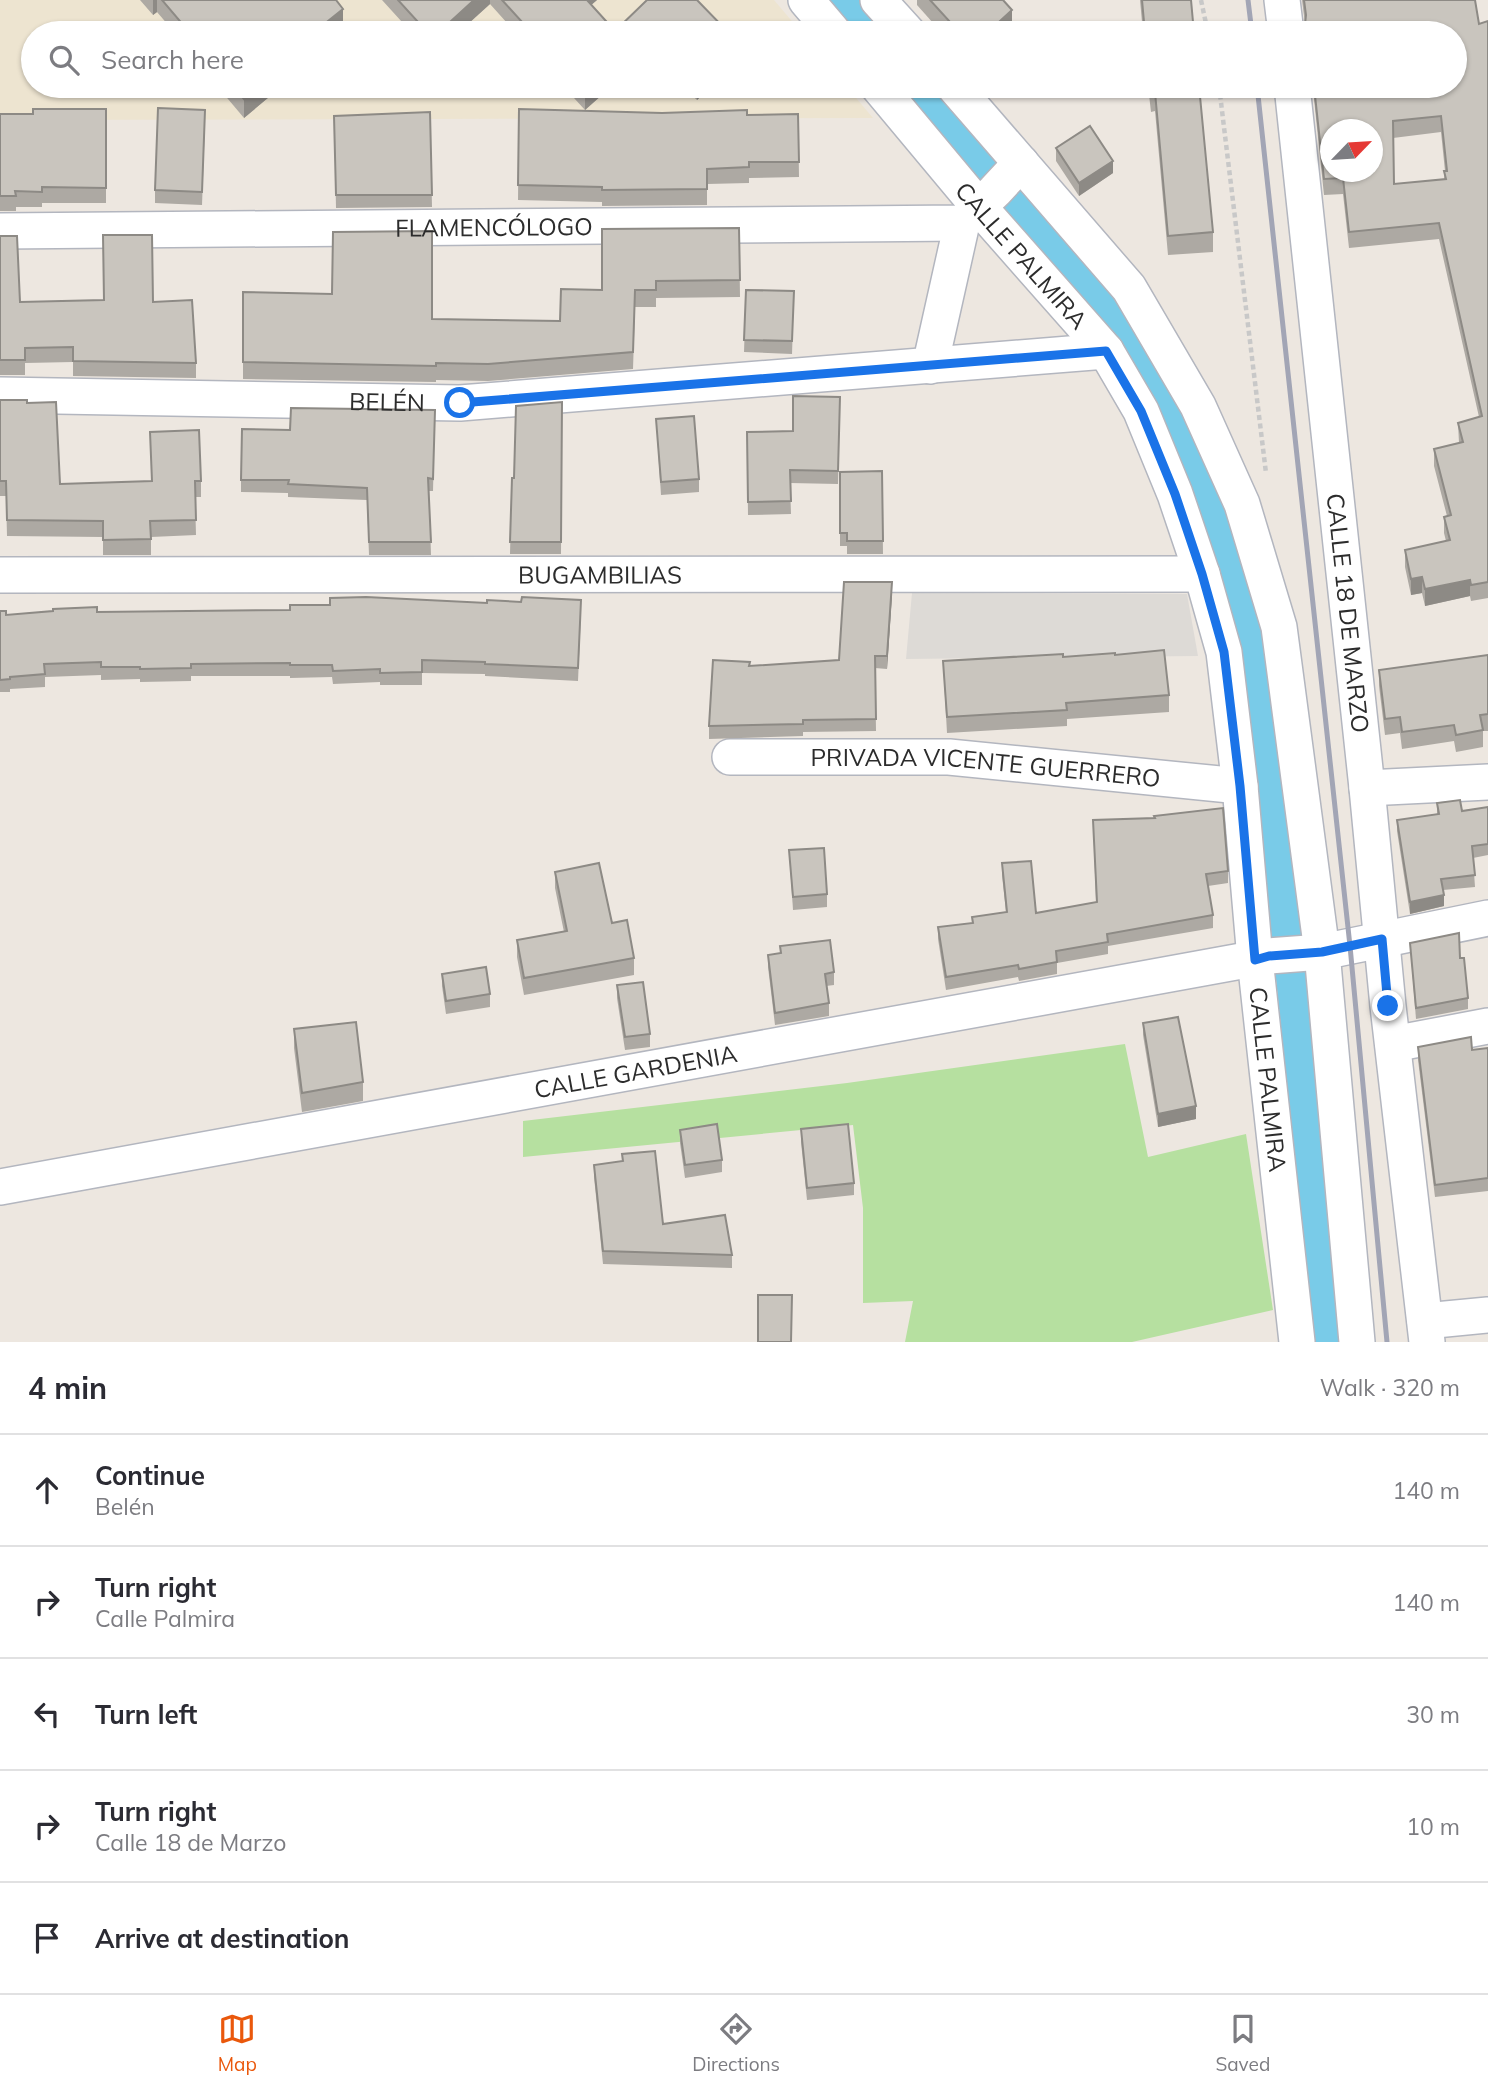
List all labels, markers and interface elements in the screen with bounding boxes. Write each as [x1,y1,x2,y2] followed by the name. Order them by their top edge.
[21,21,1467,98] search box
[45,41,83,79] icon: search
[101,43,244,76] text: Search here
[1320,119,1383,182] north arrow
[949,176,1094,335] street label: CALLE PALMIRA
[395,211,593,243] street label: FLAMENCÓLOGO
[349,386,425,417] street label: BELÉN
[444,387,475,418] route start
[1321,492,1376,734] street label: CALLE 18 DE MARZO
[518,559,682,590] street label: BUGAMBILIAS
[810,742,1162,793] street label: PRIVADA VICENTE GUERRERO
[1243,986,1293,1174] street label: CALLE PALMIRA
[1372,990,1403,1021] route end
[532,1038,740,1105] street label: CALLE GARDENIA
[28,1369,107,1407] text: 4 min
[1320,1373,1460,1402] text: Walk · 320 m
[95,1459,205,1492] text: Continue
[28,1471,66,1509] icon: ahead
[1392,1476,1460,1505] text: 140 m
[95,1492,155,1521] text: Belén
[95,1571,216,1604] text: Turn right
[28,1583,66,1621] icon: right
[1392,1588,1460,1617] text: 140 m
[95,1604,235,1633] text: Calle Palmira
[28,1695,66,1733] icon: left
[95,1698,197,1731] text: Turn left
[1406,1700,1460,1729] text: 30 m
[95,1795,216,1828] text: Turn right
[28,1807,66,1845] icon: right
[1406,1812,1460,1841] text: 10 m
[95,1828,286,1857] text: Calle 18 de Marzo
[28,1919,66,1957] icon: arrive
[95,1922,350,1955] text: Arrive at destination
[218,2010,257,2076] tab: Map
[692,2010,780,2076] tab: Directions
[1215,2010,1270,2076] tab: Saved

